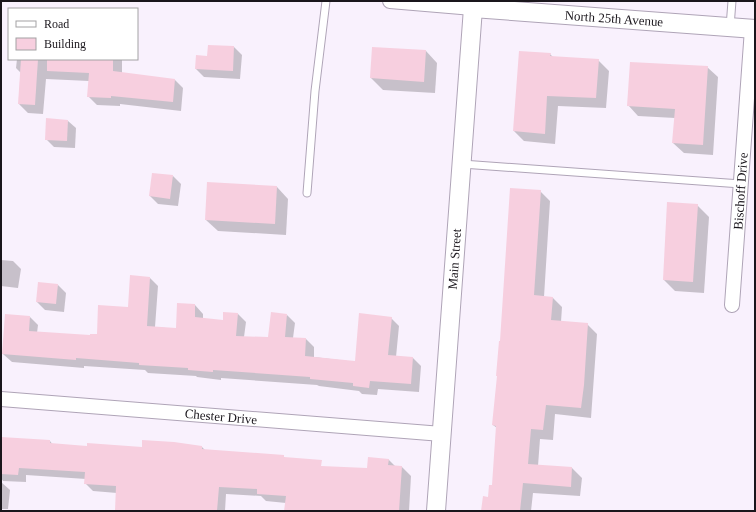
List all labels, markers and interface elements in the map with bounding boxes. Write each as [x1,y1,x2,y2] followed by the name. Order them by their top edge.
[8,8,138,60] legend
[564,8,664,29] street label: North 25th Avenue
[44,17,69,31] text: Road
[44,37,86,51] text: Building
[730,152,751,230] street label: Bischoff Drive
[445,228,464,290] street label: Main Street
[184,406,258,427] street label: Chester Drive

